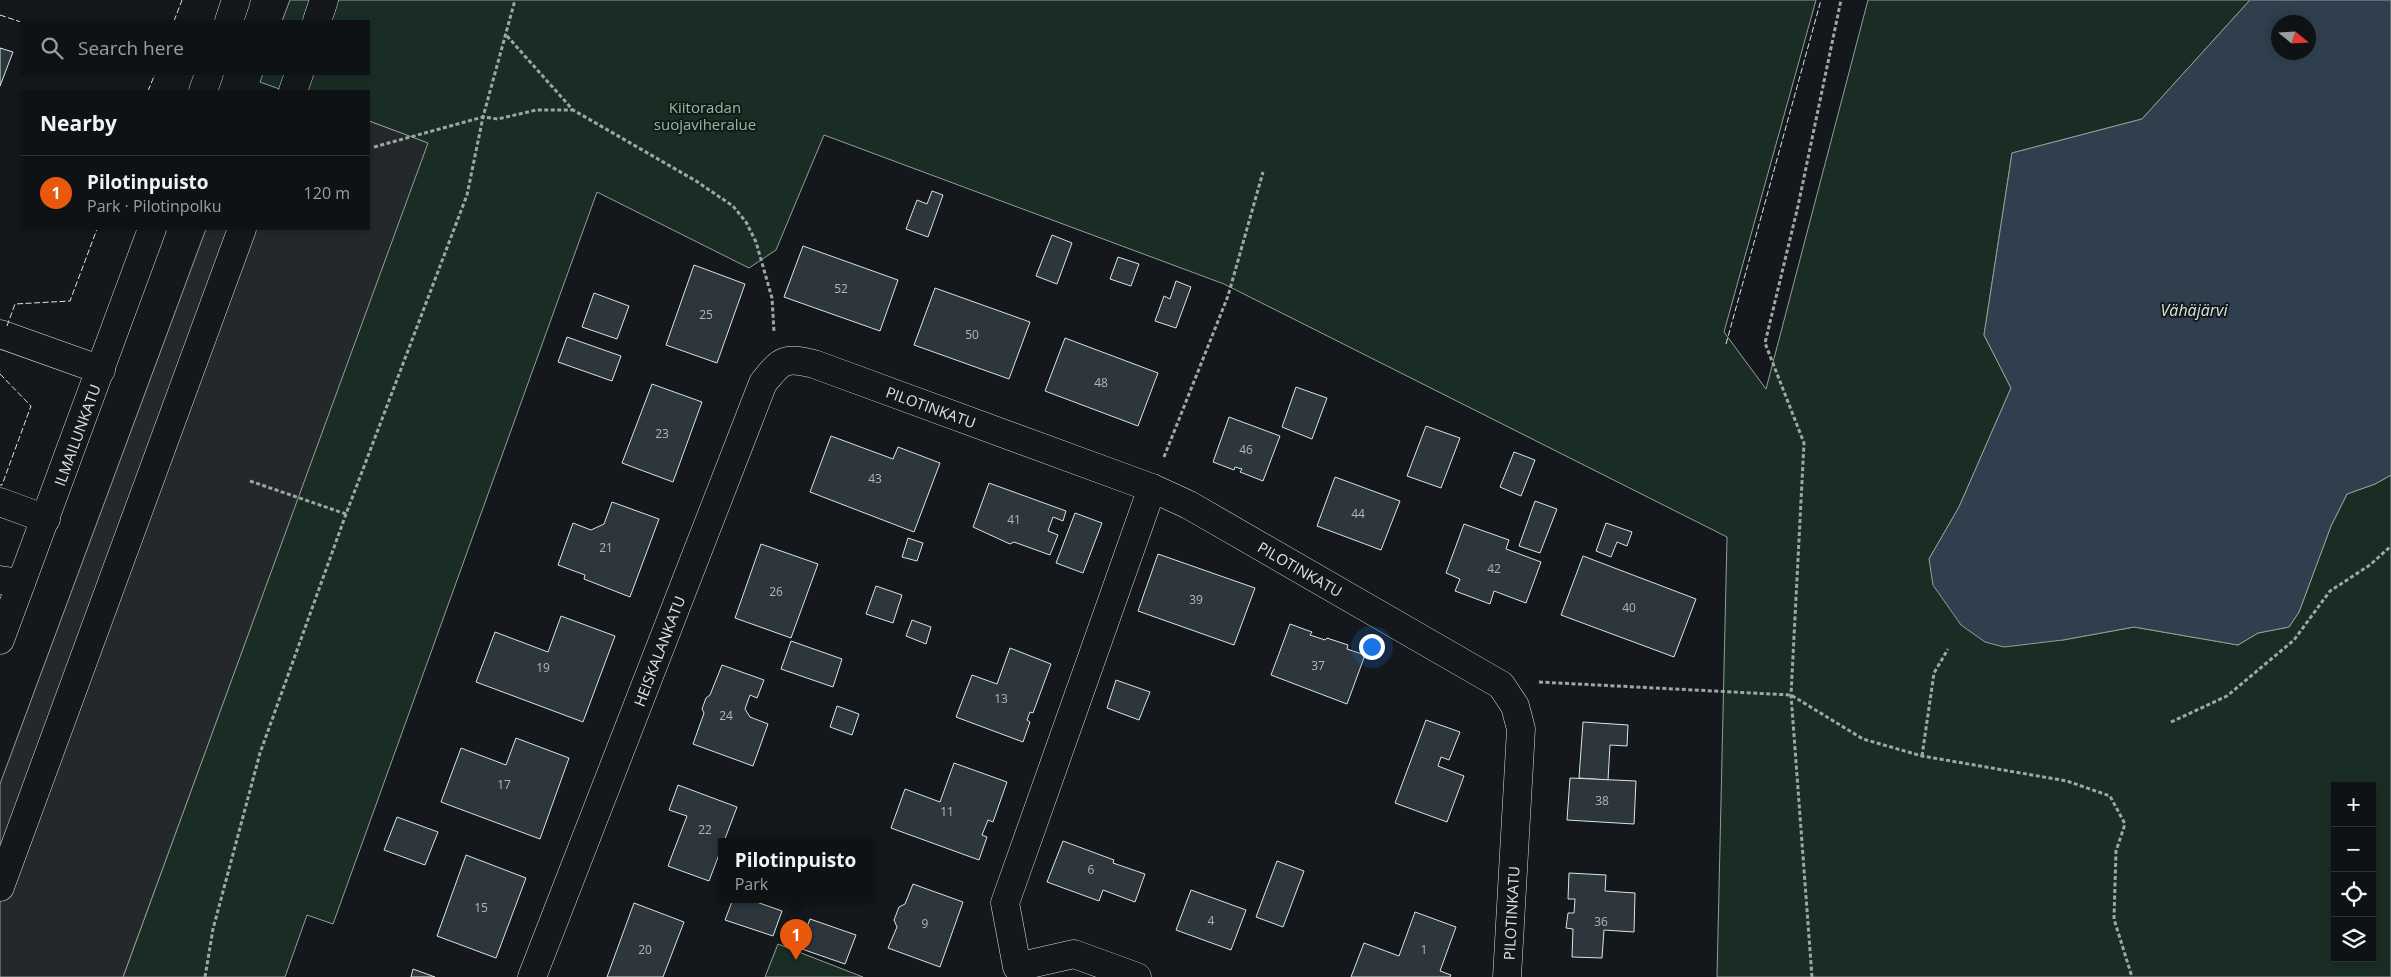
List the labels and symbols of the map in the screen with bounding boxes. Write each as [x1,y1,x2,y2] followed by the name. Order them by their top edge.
[2271,15,2316,60] north arrow
[654,97,756,134] park label: Kiitoradan suojaviheralue
[834,280,848,297] house number: 52
[2161,299,2228,321] water label: Vähäjärvi
[699,306,713,323] house number: 25
[965,326,979,343] house number: 50
[1094,374,1108,391] house number: 48
[49,381,105,489] street label: ILMAILUNKATU
[883,381,979,433] street label: PILOTINKATU
[655,425,669,442] house number: 23
[1239,441,1253,458] house number: 46
[868,470,882,487] house number: 43
[1351,505,1365,522] house number: 44
[1007,511,1021,528] house number: 41
[1254,537,1346,601] street label: PILOTINKATU
[599,539,613,556] house number: 21
[1487,560,1501,577] house number: 42
[769,583,783,600] house number: 26
[1189,591,1203,608] house number: 39
[629,593,689,709] street label: HEISKALANKATU
[1622,599,1636,616] house number: 40
[1359,634,1385,660] your location
[1311,657,1325,674] house number: 37
[536,659,550,676] house number: 19
[994,690,1008,707] house number: 13
[719,707,733,724] house number: 24
[497,776,511,793] house number: 17
[1595,792,1609,809] house number: 38
[940,803,954,820] house number: 11
[698,821,712,838] house number: 22
[1088,861,1095,878] house number: 6
[1499,865,1523,961] street label: PILOTINKATU
[474,899,488,916] house number: 15
[1208,912,1215,929] house number: 4
[1594,913,1608,930] house number: 36
[922,915,929,932] house number: 9
[780,919,812,960] pin: 1
[638,941,652,958] house number: 20
[1421,941,1427,958] house number: 1

